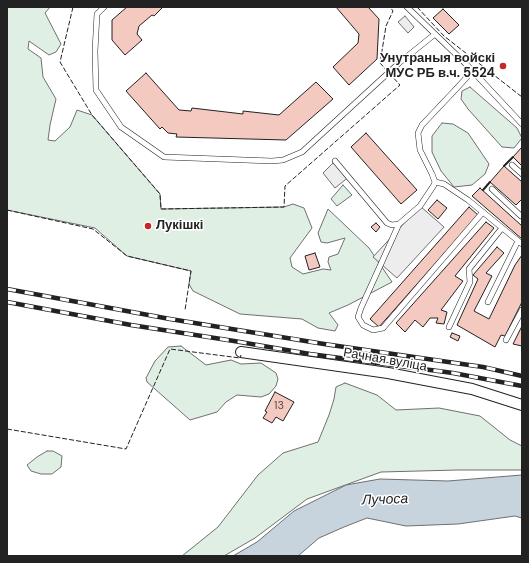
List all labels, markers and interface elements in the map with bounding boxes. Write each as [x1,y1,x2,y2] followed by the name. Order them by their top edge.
[380,51,495,82] place label: Унутраныя войскі МУС РБ в.ч. 5524
[498,61,508,71] marker: Унутраныя войскі МУС РБ в.ч. 5524
[156,218,203,234] place label: Лукішкі
[143,221,153,231] marker: Лукішкі
[342,345,428,375] street label: Рачная вуліца
[274,399,284,413] house number: 13
[362,491,408,509] water label: Лучоса

